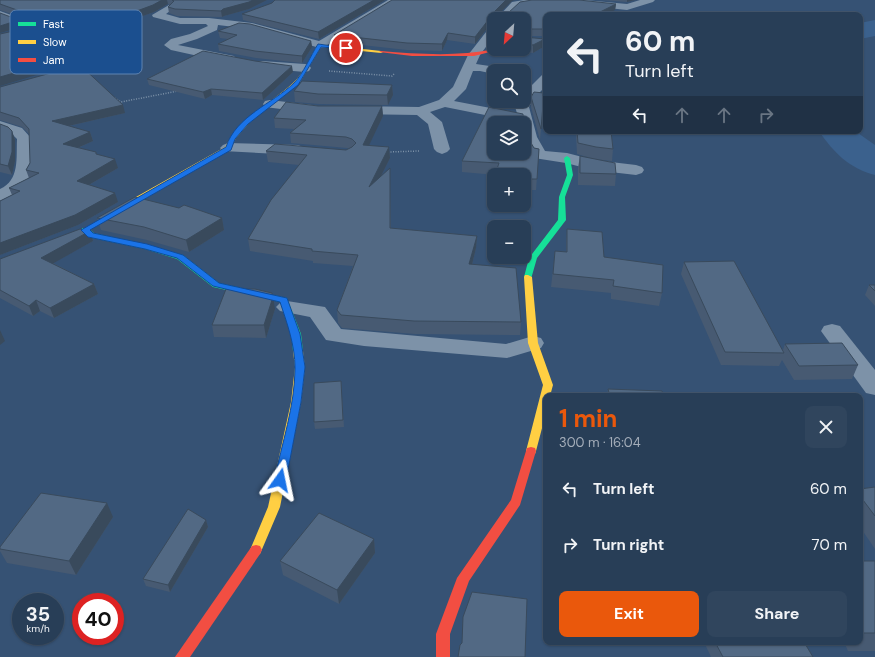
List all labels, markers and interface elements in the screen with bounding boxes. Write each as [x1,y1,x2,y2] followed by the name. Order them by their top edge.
[10,10,142,74] legend
[487,12,531,56] north arrow
[487,12,531,264] map controls
[43,17,64,31] text: Fast
[625,23,695,60] text: 60 m
[559,28,611,80] icon: left
[329,31,363,65] pin
[43,35,67,49] text: Slow
[335,37,357,59] icon: arrive
[43,53,64,67] text: Jam
[625,59,694,83] text: Turn left
[487,64,531,108] button: search
[629,104,651,126] icon: left
[671,104,693,126] icon: ahead
[713,104,735,126] icon: ahead
[755,104,777,126] icon: right
[487,116,531,160] button: layers
[487,168,531,212] button: +
[487,220,531,264] button: −
[559,403,617,434] text: 1 min
[805,406,847,448] button: close
[559,434,641,451] text: 300 m · 16:04
[259,459,301,501] position arrow
[559,478,581,500] icon: left
[593,479,654,499] text: Turn left
[810,479,847,499] text: 60 m
[559,534,581,556] icon: right
[593,535,664,555] text: Turn right
[812,535,847,555] text: 70 m
[559,591,699,637] button: Exit
[707,591,847,637] button: Share
[72,593,124,645] speed limit sign: 40
[26,601,50,627] text: 35
[26,622,50,635] text: km/h

